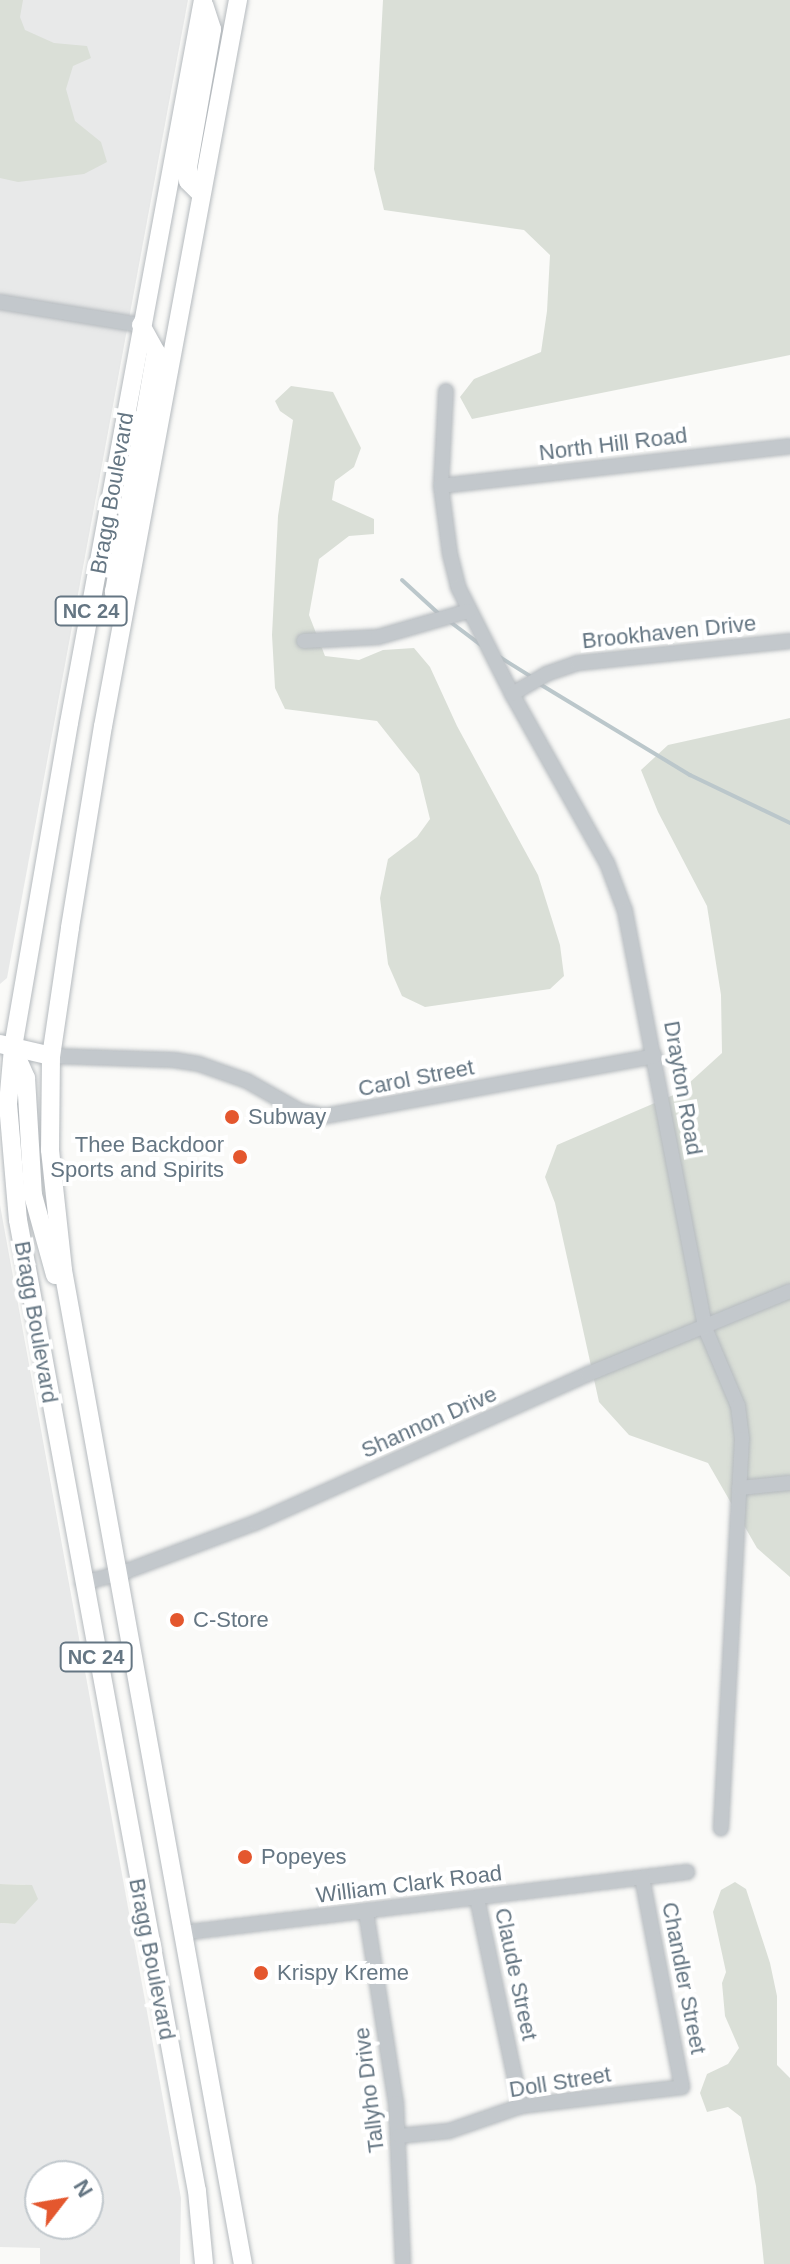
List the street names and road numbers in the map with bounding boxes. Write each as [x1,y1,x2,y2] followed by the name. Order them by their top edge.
[85,410,139,576] street label: Bragg Boulevard
[537,422,689,466] street label: North Hill Road
[53,595,129,627] road number: NC 24
[581,610,757,654] street label: Brookhaven Drive
[658,1019,708,1157] street label: Drayton Road
[356,1054,476,1102] street label: Carol Street
[9,1239,63,1405] street label: Bragg Boulevard
[357,1380,501,1464] street label: Shannon Drive
[58,1641,134,1673] road number: NC 24
[315,1860,503,1908] street label: William Clark Road
[123,1876,181,2042] street label: Bragg Boulevard
[656,1900,712,2056] street label: Chandler Street
[489,1905,543,2043] street label: Claude Street
[348,2026,390,2154] street label: Tallyho Drive
[507,2061,613,2103] street label: Doll Street

